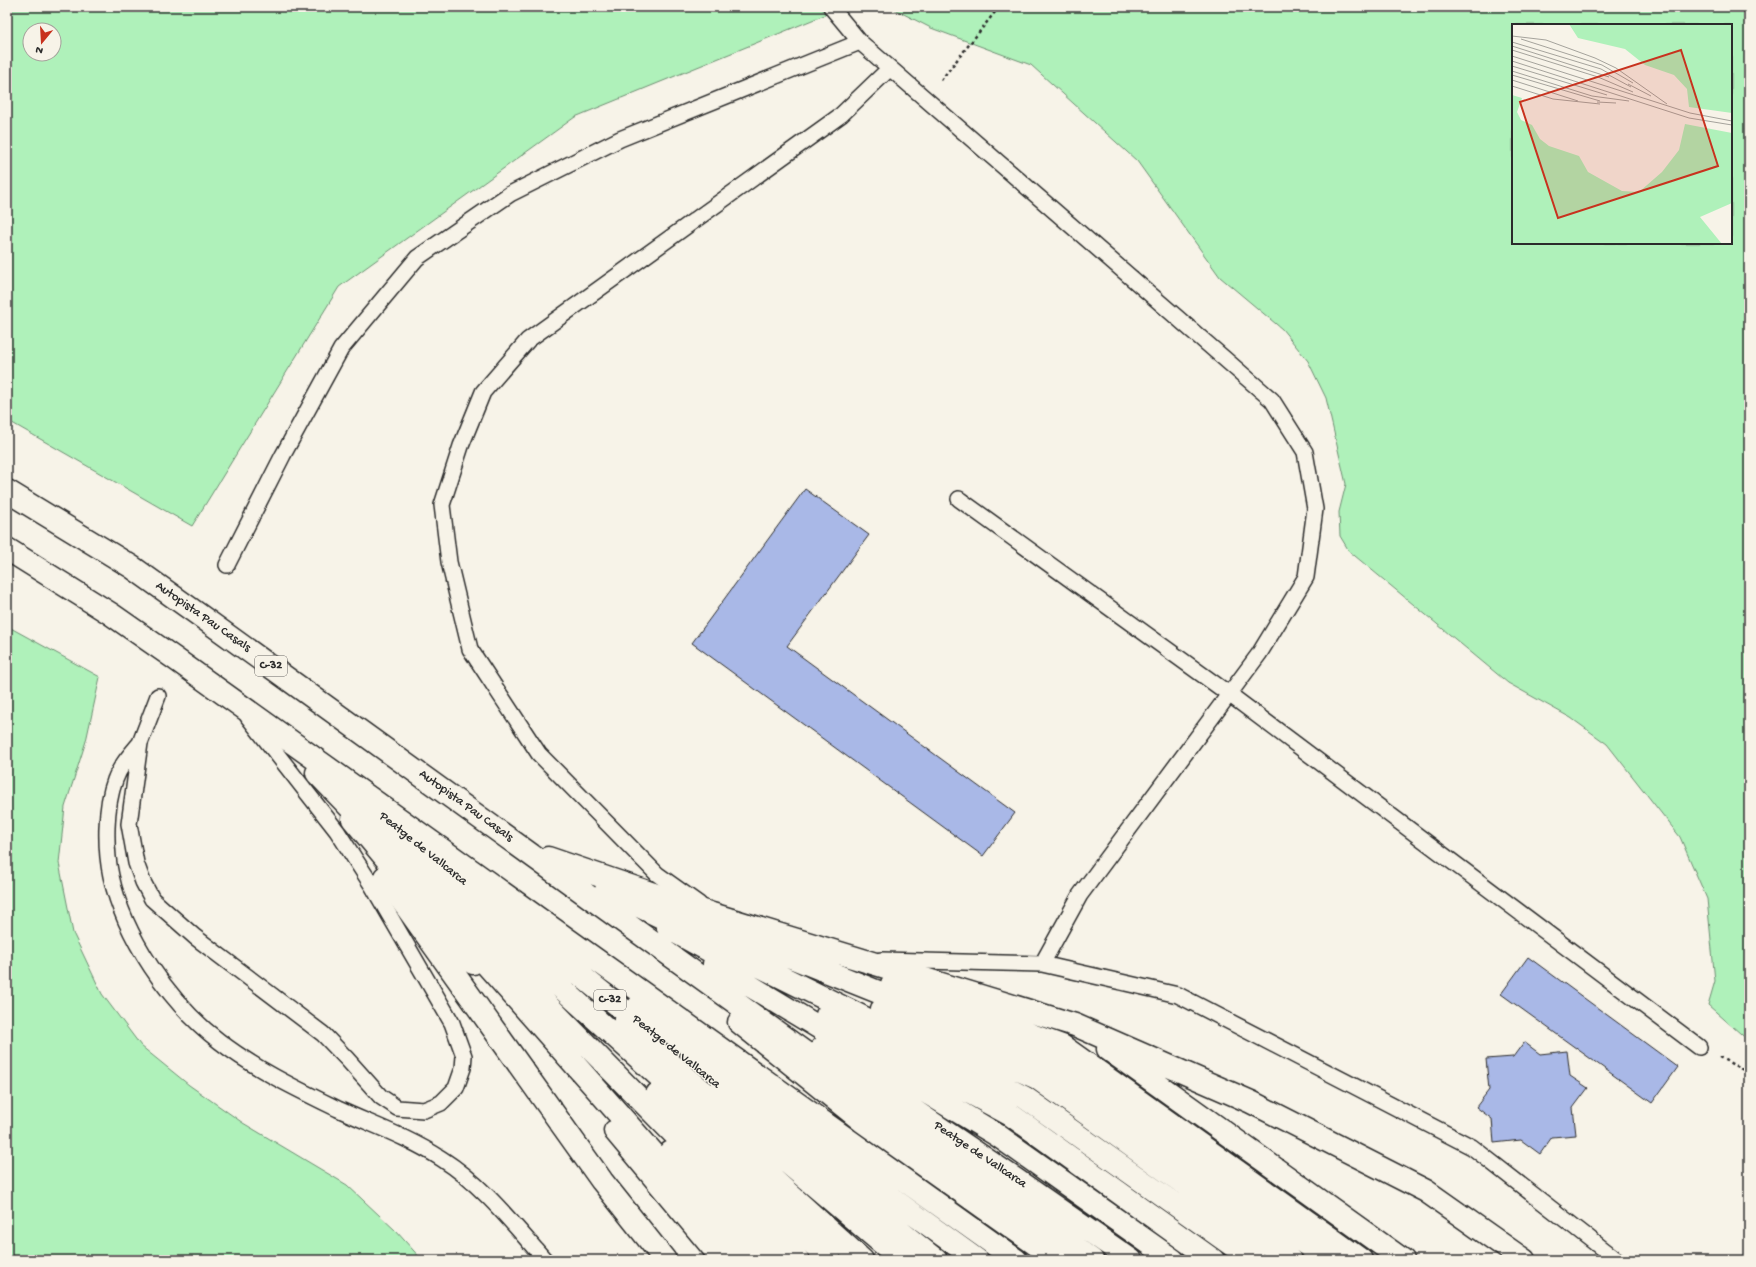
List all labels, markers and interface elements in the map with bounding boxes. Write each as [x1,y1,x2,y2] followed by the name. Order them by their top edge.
[22,22,62,62] north arrow
[1512,24,1732,244] inset map
[34,43,45,56] text: N
[152,578,255,656] street label: Autopista Pau Casals
[255,656,287,676] road number: C-32
[416,767,517,846] street label: Autopista Pau Casals
[375,808,471,890] street label: Peatge de Vallcarca
[594,990,626,1010] road number: C-32
[628,1011,724,1093] street label: Peatge de Vallcarca
[930,1118,1030,1192] street label: Peatge de Vallcarca

